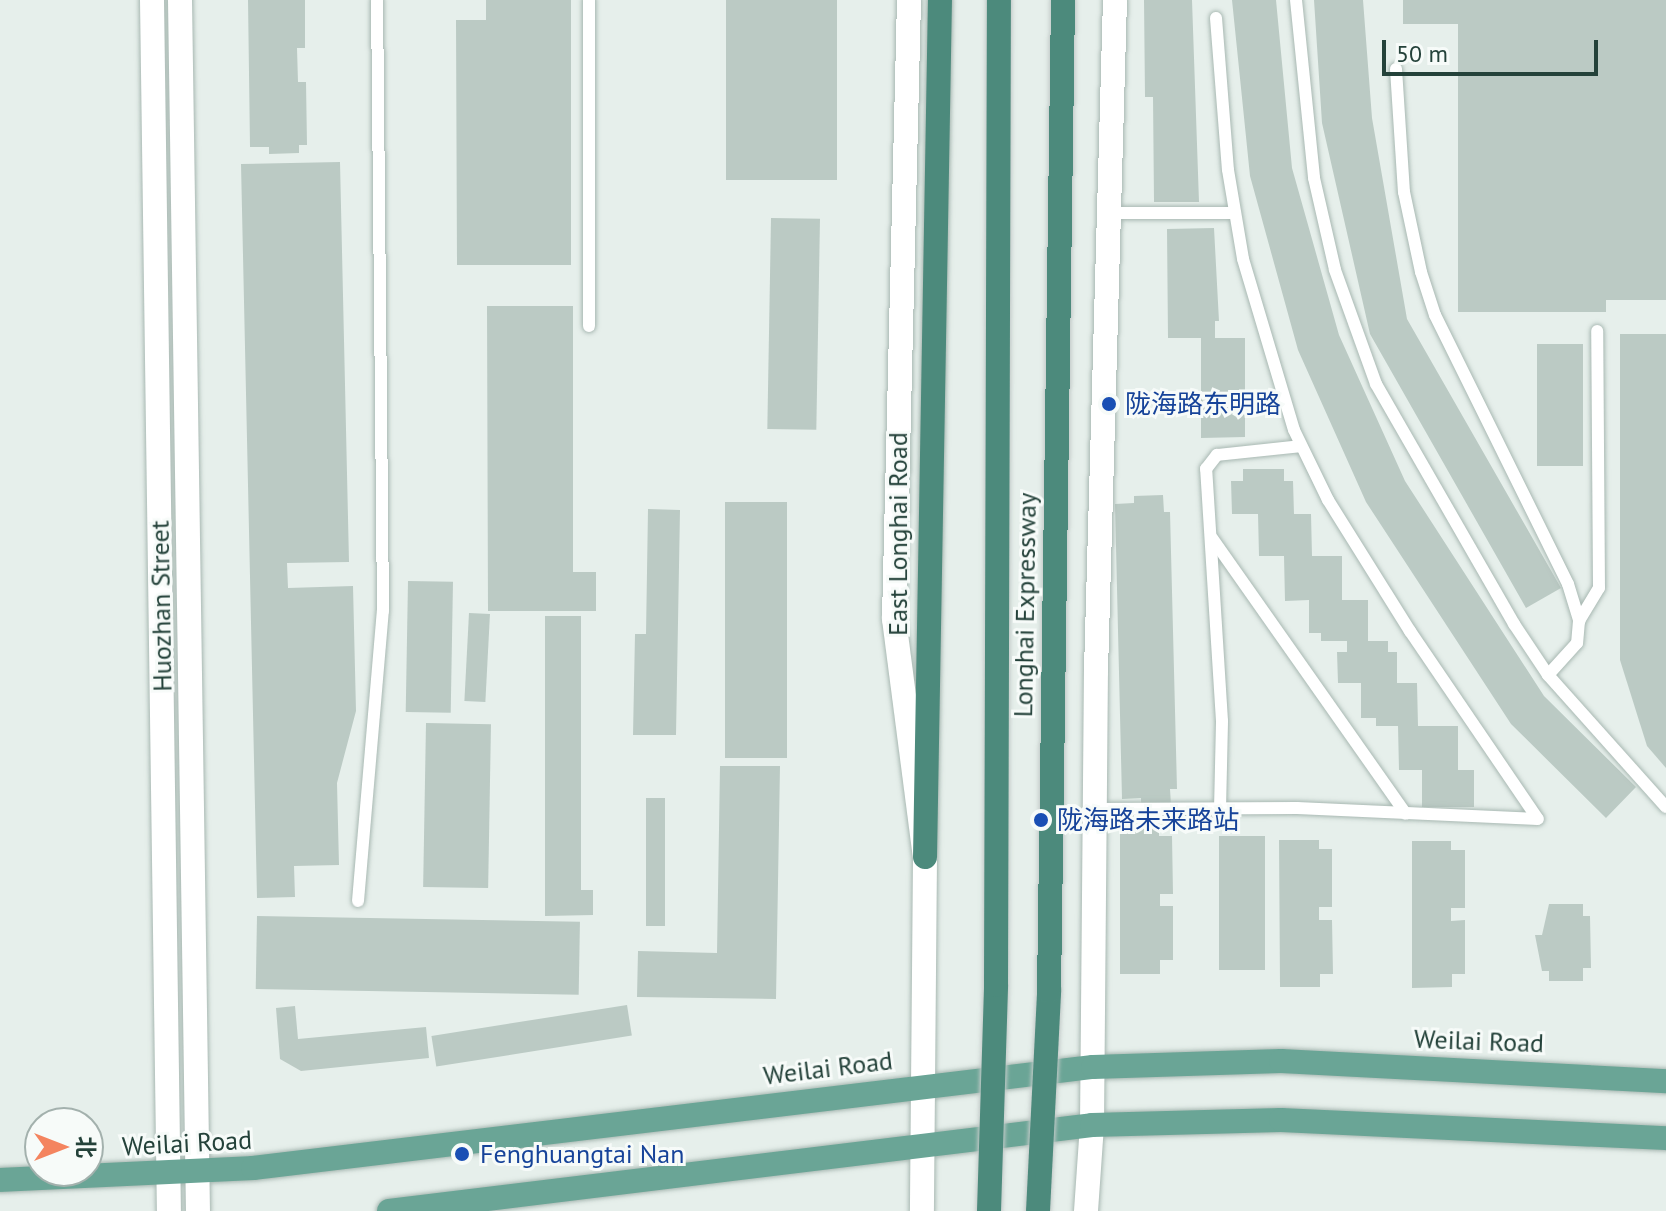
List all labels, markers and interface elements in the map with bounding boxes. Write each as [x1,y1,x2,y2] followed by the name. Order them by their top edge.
[1386,24,1602,74] scale bar
[1396,38,1448,69] text: 50 m
[1125,388,1281,420] place label: 陇海路东明路
[1100,395,1118,413] marker: 陇海路东明路
[882,432,914,636] street label: East Longhai Road
[1007,492,1043,718] street label: Longhai Expressway
[144,520,178,692] street label: Huozhan Street
[1057,804,1239,836] place label: 陇海路未来路站
[1032,811,1050,829] marker: 陇海路未来路站
[1413,1023,1545,1059] street label: Weilai Road
[762,1045,894,1091] street label: Weilai Road
[24,1107,104,1187] north arrow
[121,1124,253,1162] street label: Weilai Road
[72,1136,100,1158] text: 北
[480,1138,684,1170] place label: Fenghuangtai Nan
[451,1143,473,1165] marker: Fenghuangtai Nan

